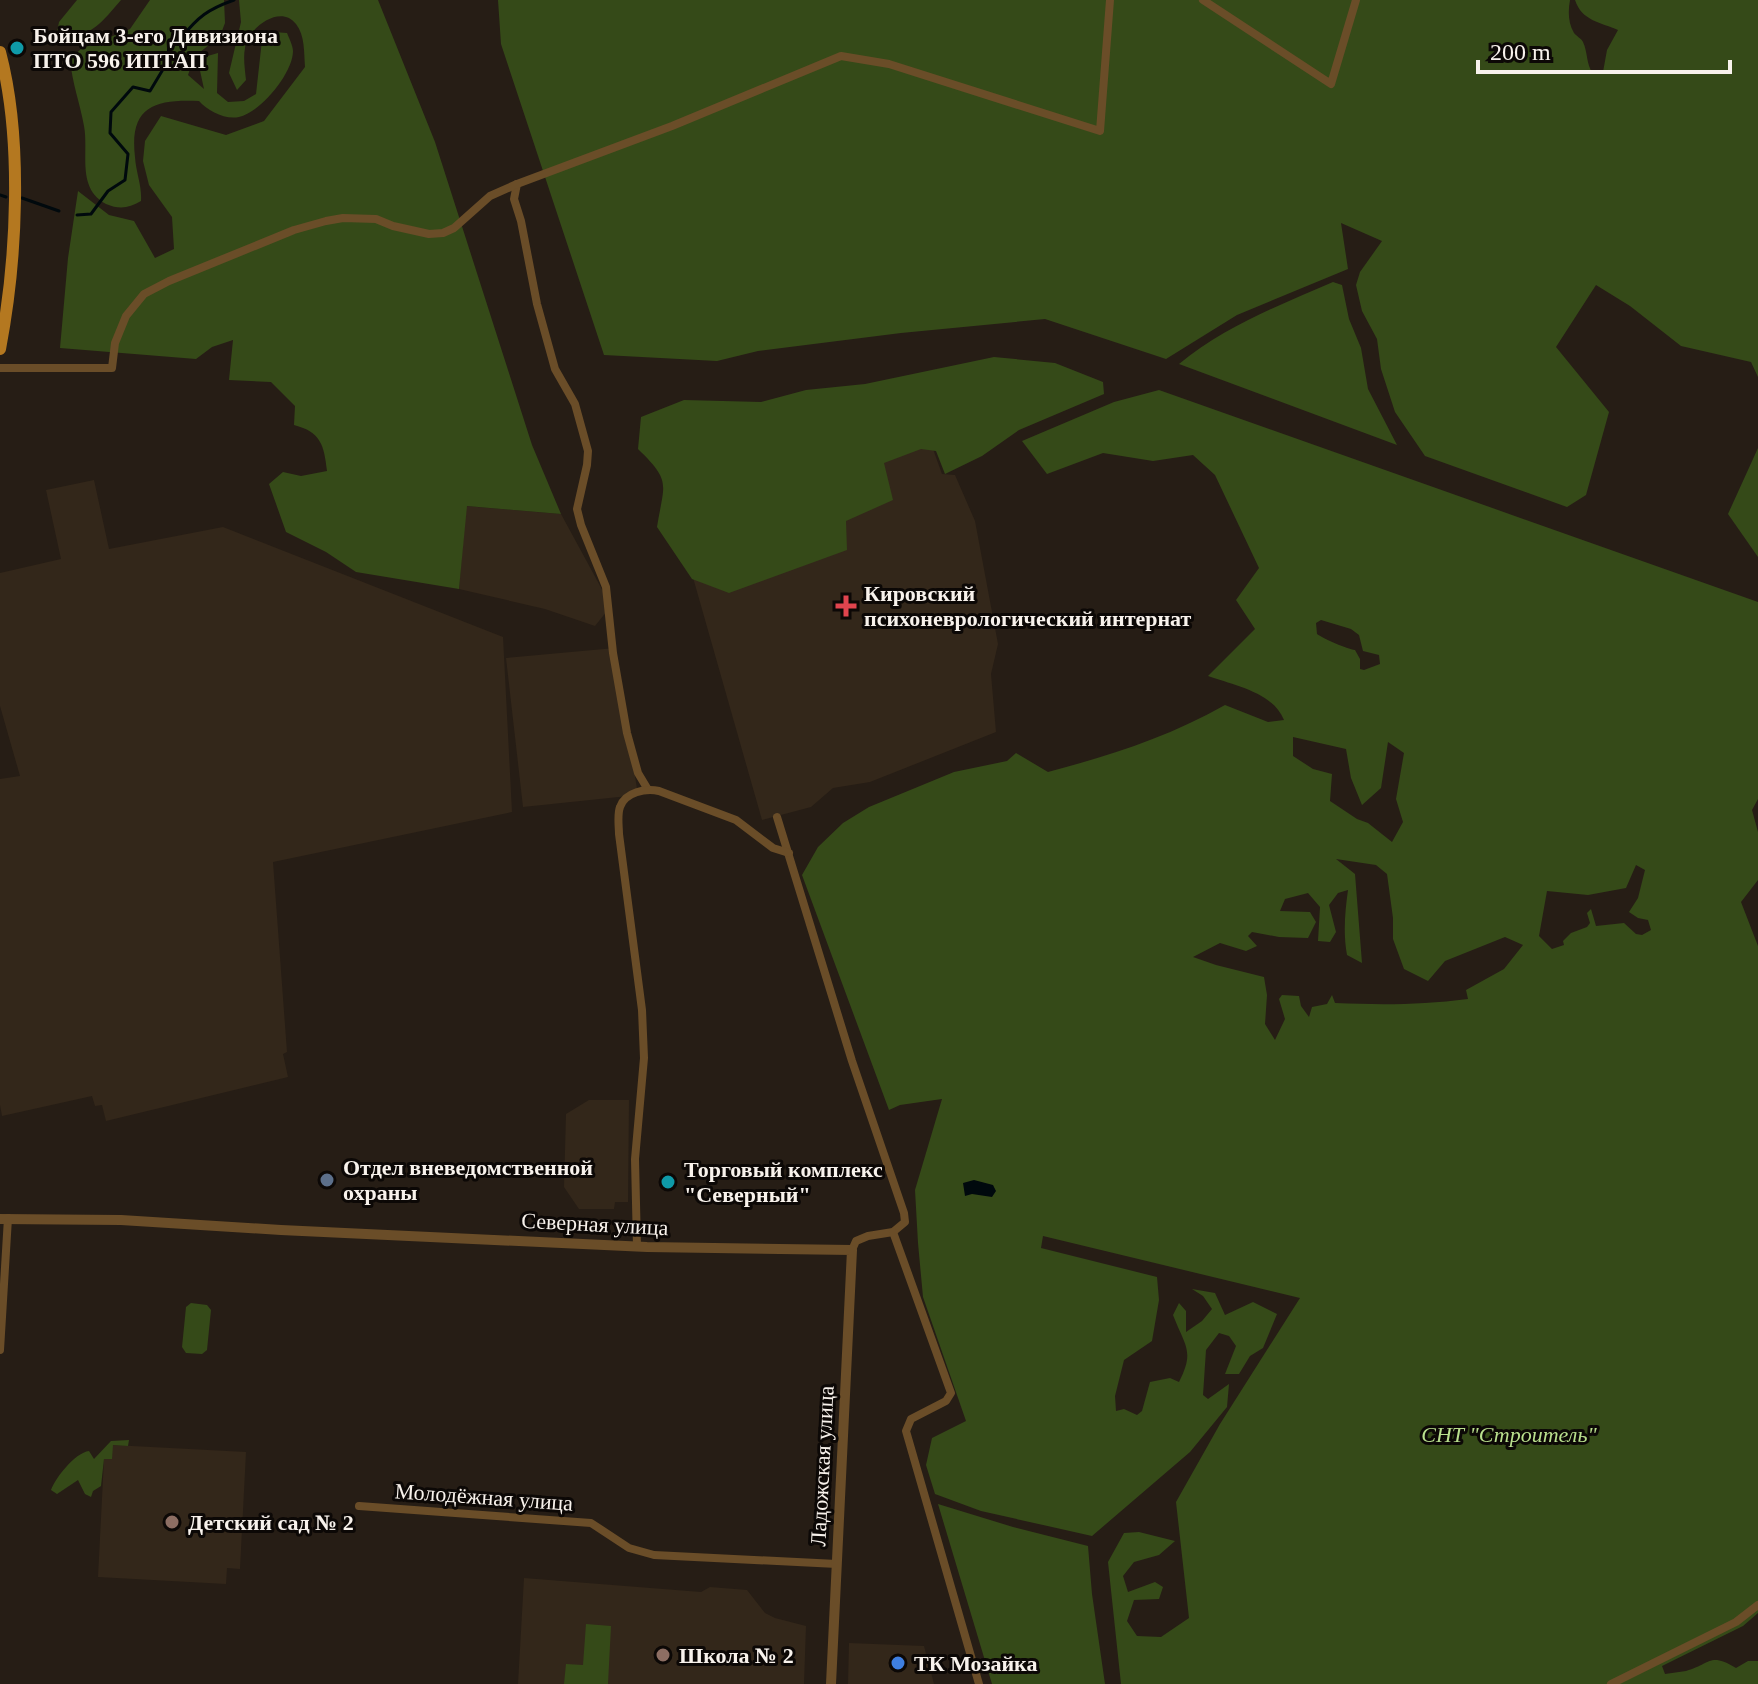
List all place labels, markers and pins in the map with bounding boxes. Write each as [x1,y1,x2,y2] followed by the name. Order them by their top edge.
[33,23,278,73] place label: Бойцам 3-его Дивизиона ПТО 596 ИПТАП
[8,39,26,57] marker: Бойцам 3-его Дивизиона ПТО 596 ИПТАП
[864,581,1192,631] place label: Кировский психоневрологический интернат
[835,595,857,617] marker: Кировский психоневрологический интернат
[343,1155,593,1205] place label: Отдел вневедомственной охраны
[684,1157,883,1207] place label: Торговый комплекс "Северный"
[318,1171,336,1189] marker: Отдел вневедомственной охраны
[659,1173,677,1191] marker: Торговый комплекс "Северный"
[188,1510,354,1535] place label: Детский сад № 2
[163,1513,181,1531] marker: Детский сад № 2
[679,1643,794,1668] place label: Школа № 2
[654,1646,672,1664] marker: Школа № 2
[914,1651,1037,1676] place label: ТК Мозайка
[889,1654,907,1672] marker: ТК Мозайка

